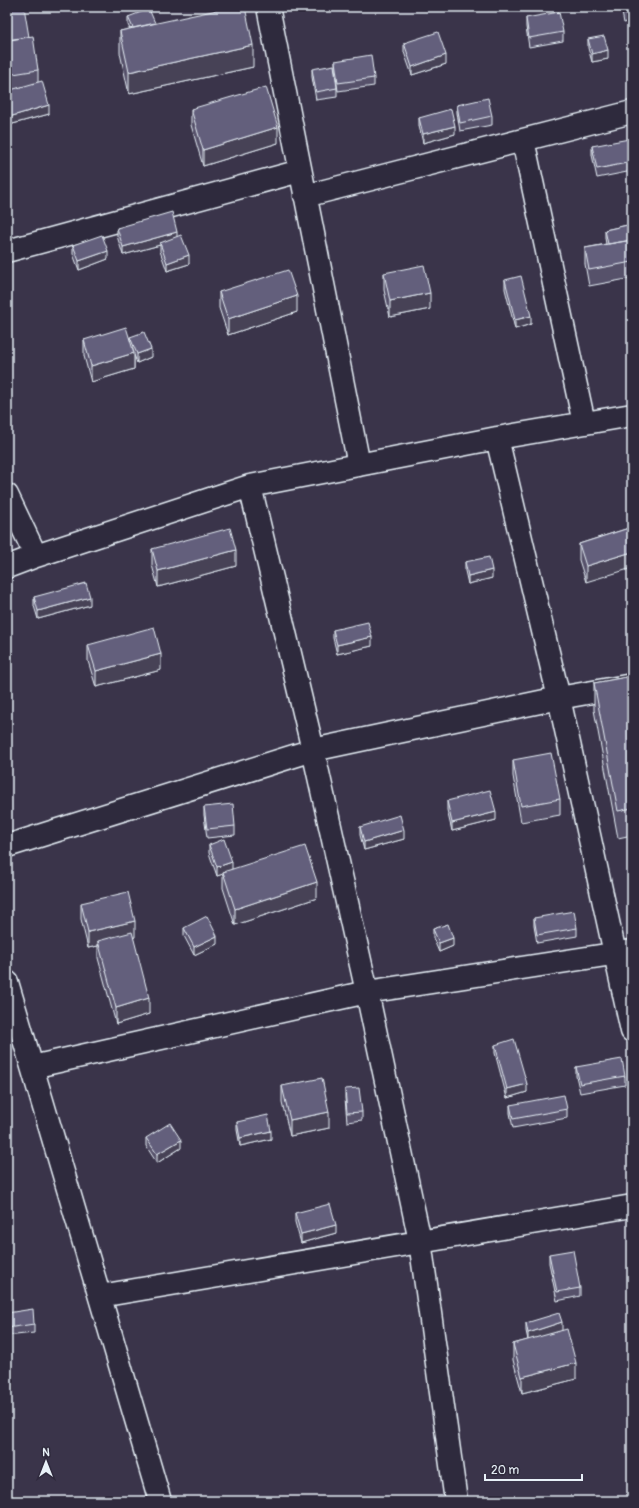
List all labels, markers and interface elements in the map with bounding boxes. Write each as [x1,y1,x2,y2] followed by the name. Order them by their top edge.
[26,1442,66,1482] north arrow
[42,1446,50,1459] text: N
[485,1456,582,1482] scale bar
[491,1463,520,1478] text: 20 m

